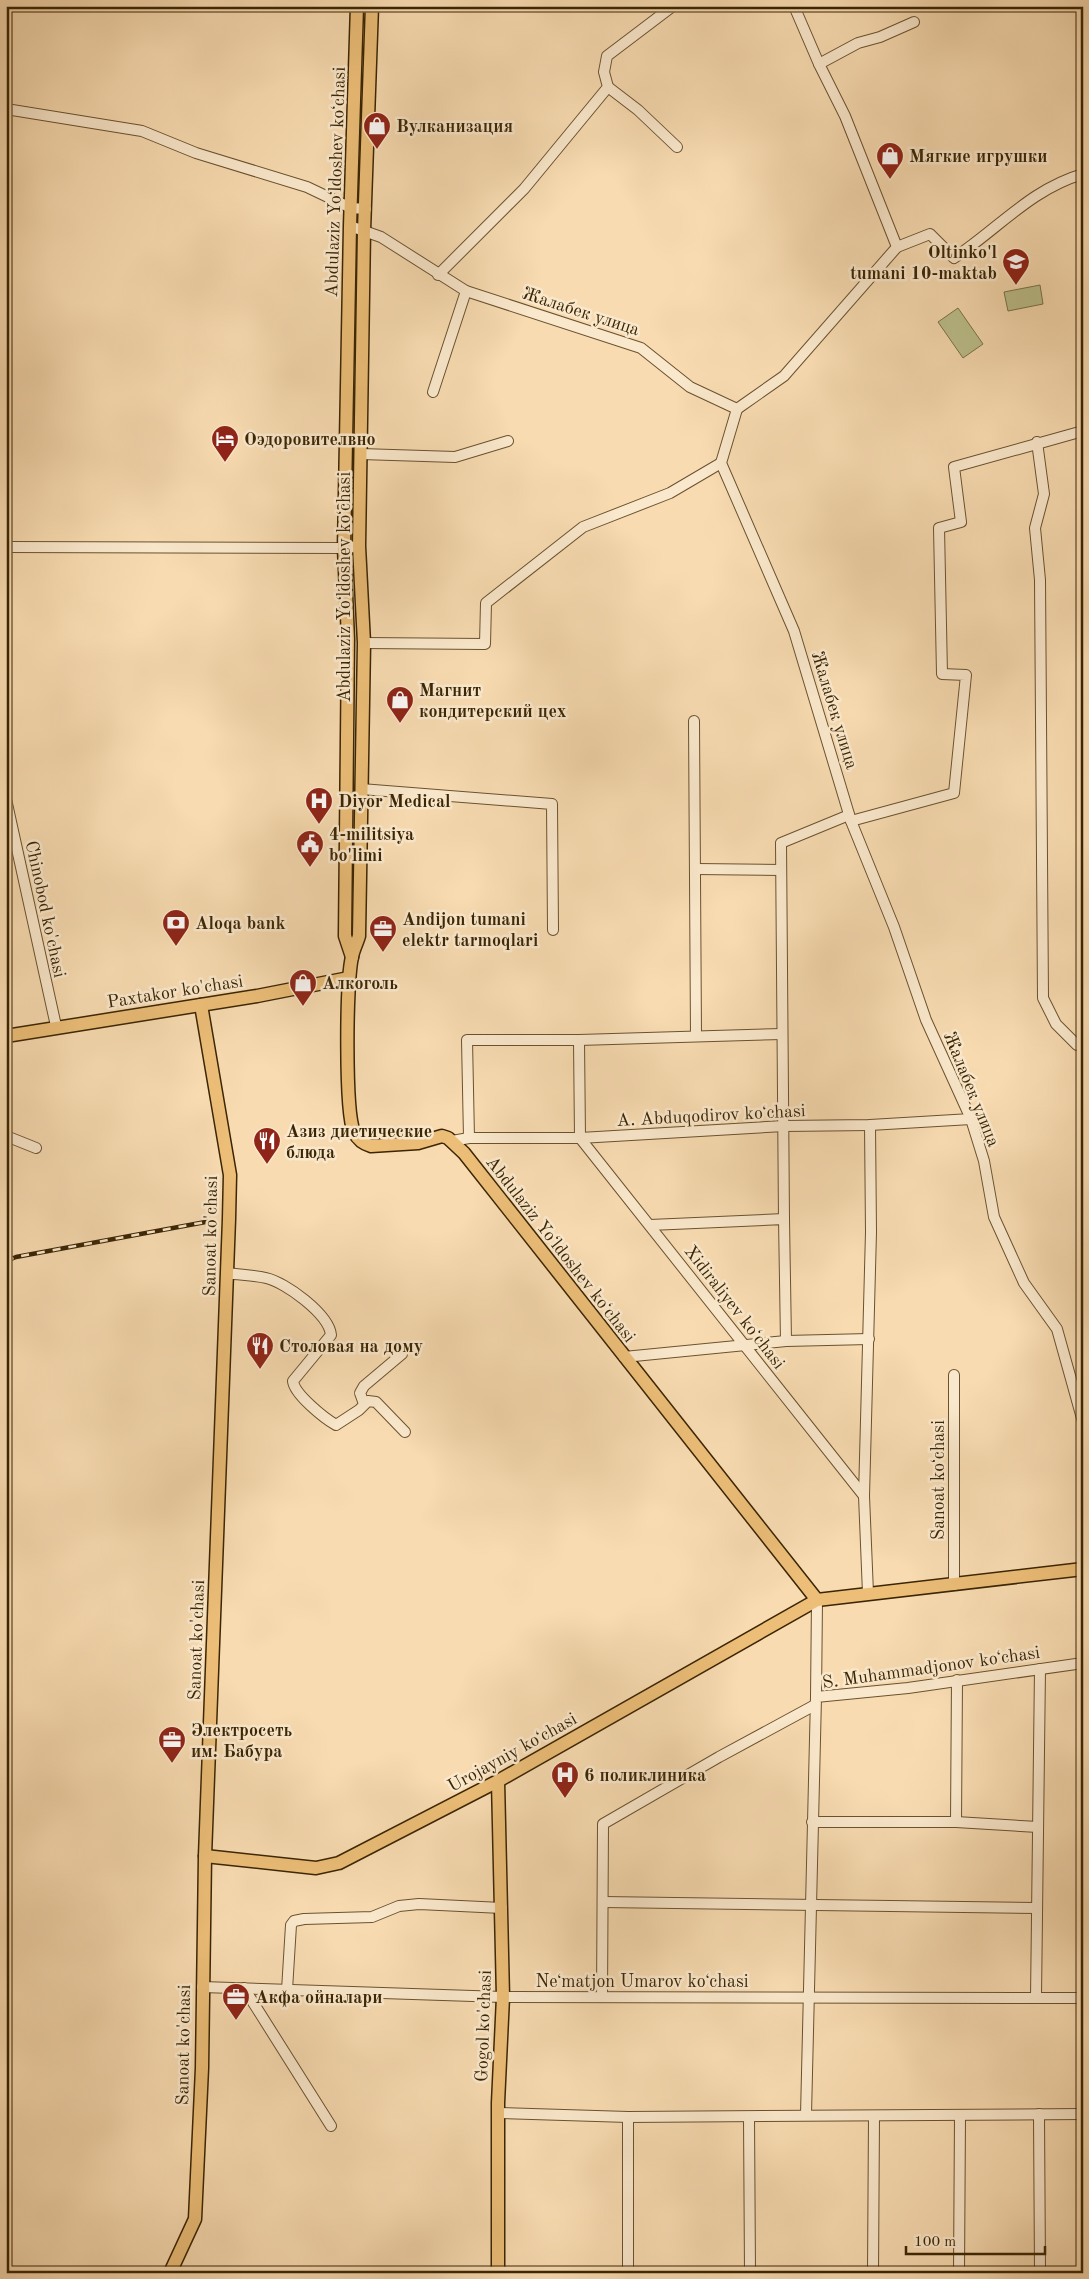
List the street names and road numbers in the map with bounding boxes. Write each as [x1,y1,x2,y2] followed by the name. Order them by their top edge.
[323,66,349,298] street label: Abdulaziz Yoʻldoshev koʻchasi
[520,284,642,339] street label: Жалабек улица
[336,472,354,702] street label: Abdulaziz Yoʻldoshev koʻchasi
[808,649,861,772] street label: Жалабек улица
[22,839,68,980] street label: Chinobod ko'chasi
[106,972,245,1012] street label: Paxtakor ko'chasi
[940,1029,1002,1150] street label: Жалабек улица
[616,1102,806,1130] street label: A. Abduqodirov koʻchasi
[482,1153,638,1346] street label: Abdulaziz Yoʻldoshev koʻchasi
[201,1175,221,1297] street label: Sanoat ko'chasi
[681,1242,788,1373] street label: Xidiraliyev koʻchasi
[930,1420,948,1540] street label: Sanoat koʻchasi
[186,1579,208,1701] street label: Sanoat ko'chasi
[821,1644,1041,1692] street label: S. Muhammadjonov koʻchasi
[445,1710,580,1796] street label: Urоjayniy koʻchasi
[473,1969,495,2082] street label: Gogol ko'chasi
[535,1973,749,1991] street label: Neʻmatjon Umarov koʻchasi
[174,1984,194,2106] street label: Sanoat ko'chasi

